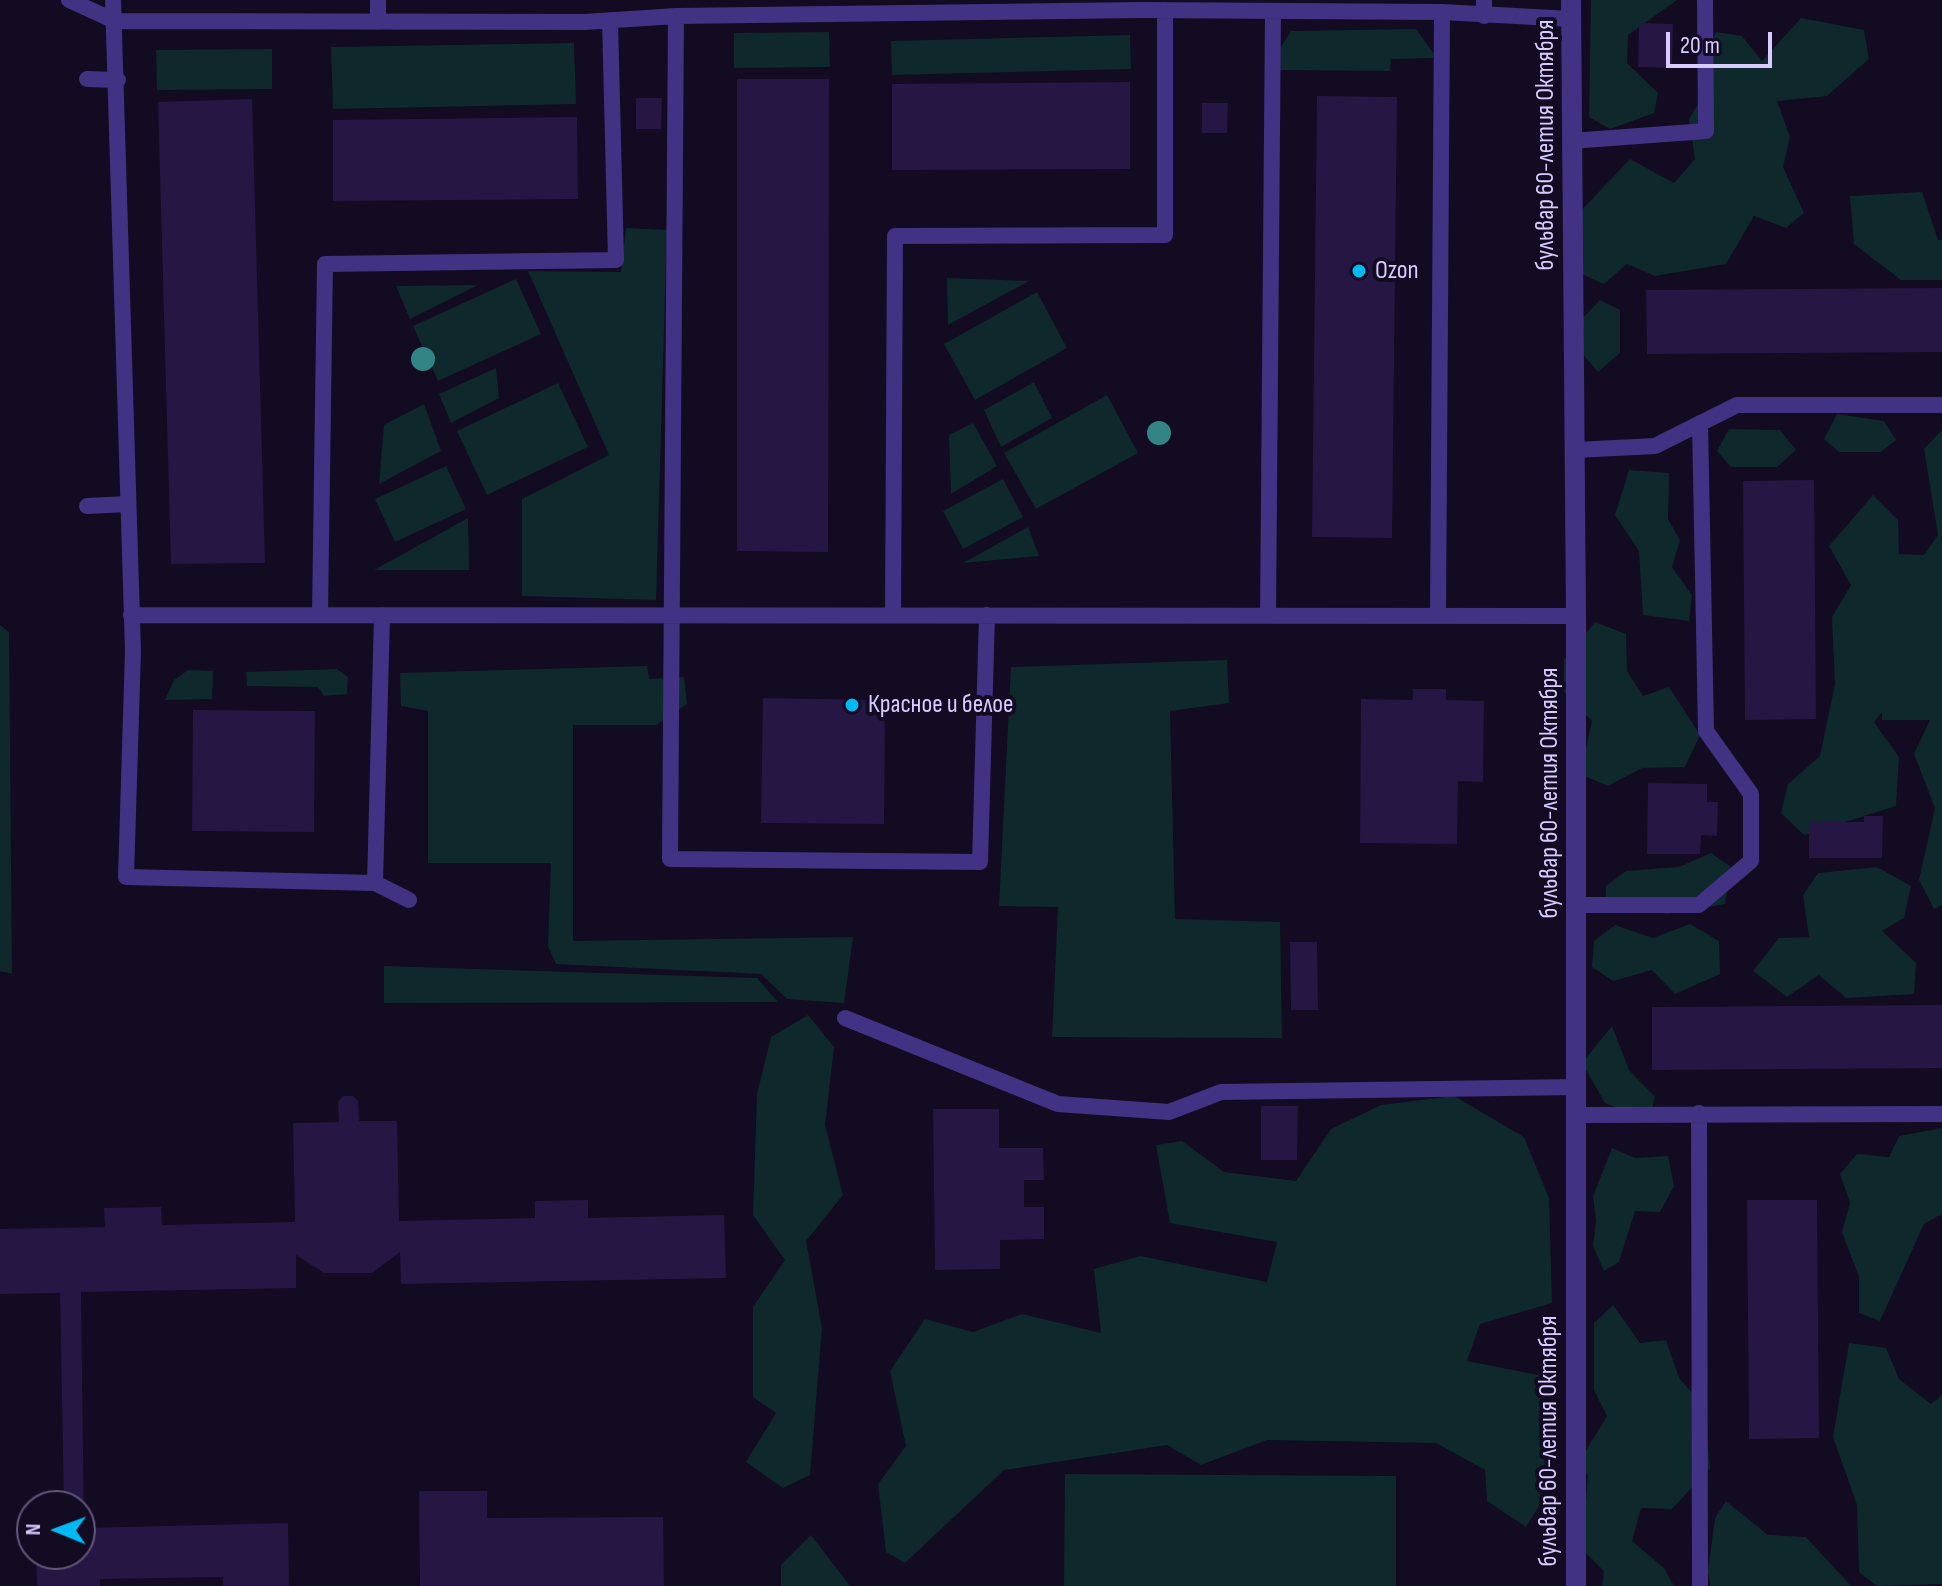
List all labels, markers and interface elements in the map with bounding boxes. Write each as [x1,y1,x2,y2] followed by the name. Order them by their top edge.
[1670,16,1776,66] scale bar
[1530,20,1562,270] street label: бульвар 60-летия Октября
[1680,31,1720,60] text: 20 m
[1375,255,1419,287] place label: Ozon
[1350,262,1368,280] marker: Ozon
[1534,668,1566,918] street label: бульвар 60-летия Октября
[868,689,1014,721] place label: Красное и белое
[843,696,861,714] marker: Красное и белое
[1533,1316,1565,1566] street label: бульвар 60-летия Октября
[16,1490,96,1570] north arrow
[20,1523,47,1536] text: N

